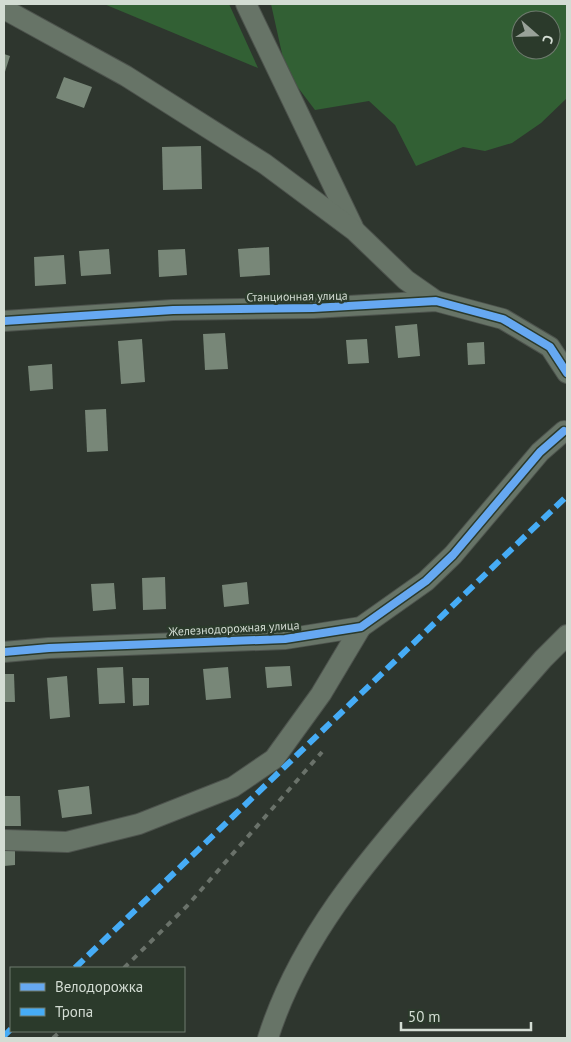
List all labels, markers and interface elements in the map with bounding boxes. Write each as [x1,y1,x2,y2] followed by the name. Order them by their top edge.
[511,10,561,60] north arrow
[538,33,558,46] text: С
[246,288,348,304] street label: Станционная улица
[167,617,300,639] street label: Железнодорожная улица
[10,967,185,1032] legend
[55,977,143,996] text: Велодорожка
[401,1000,531,1032] scale bar
[55,1002,93,1021] text: Тропа
[408,1007,441,1026] text: 50 m

